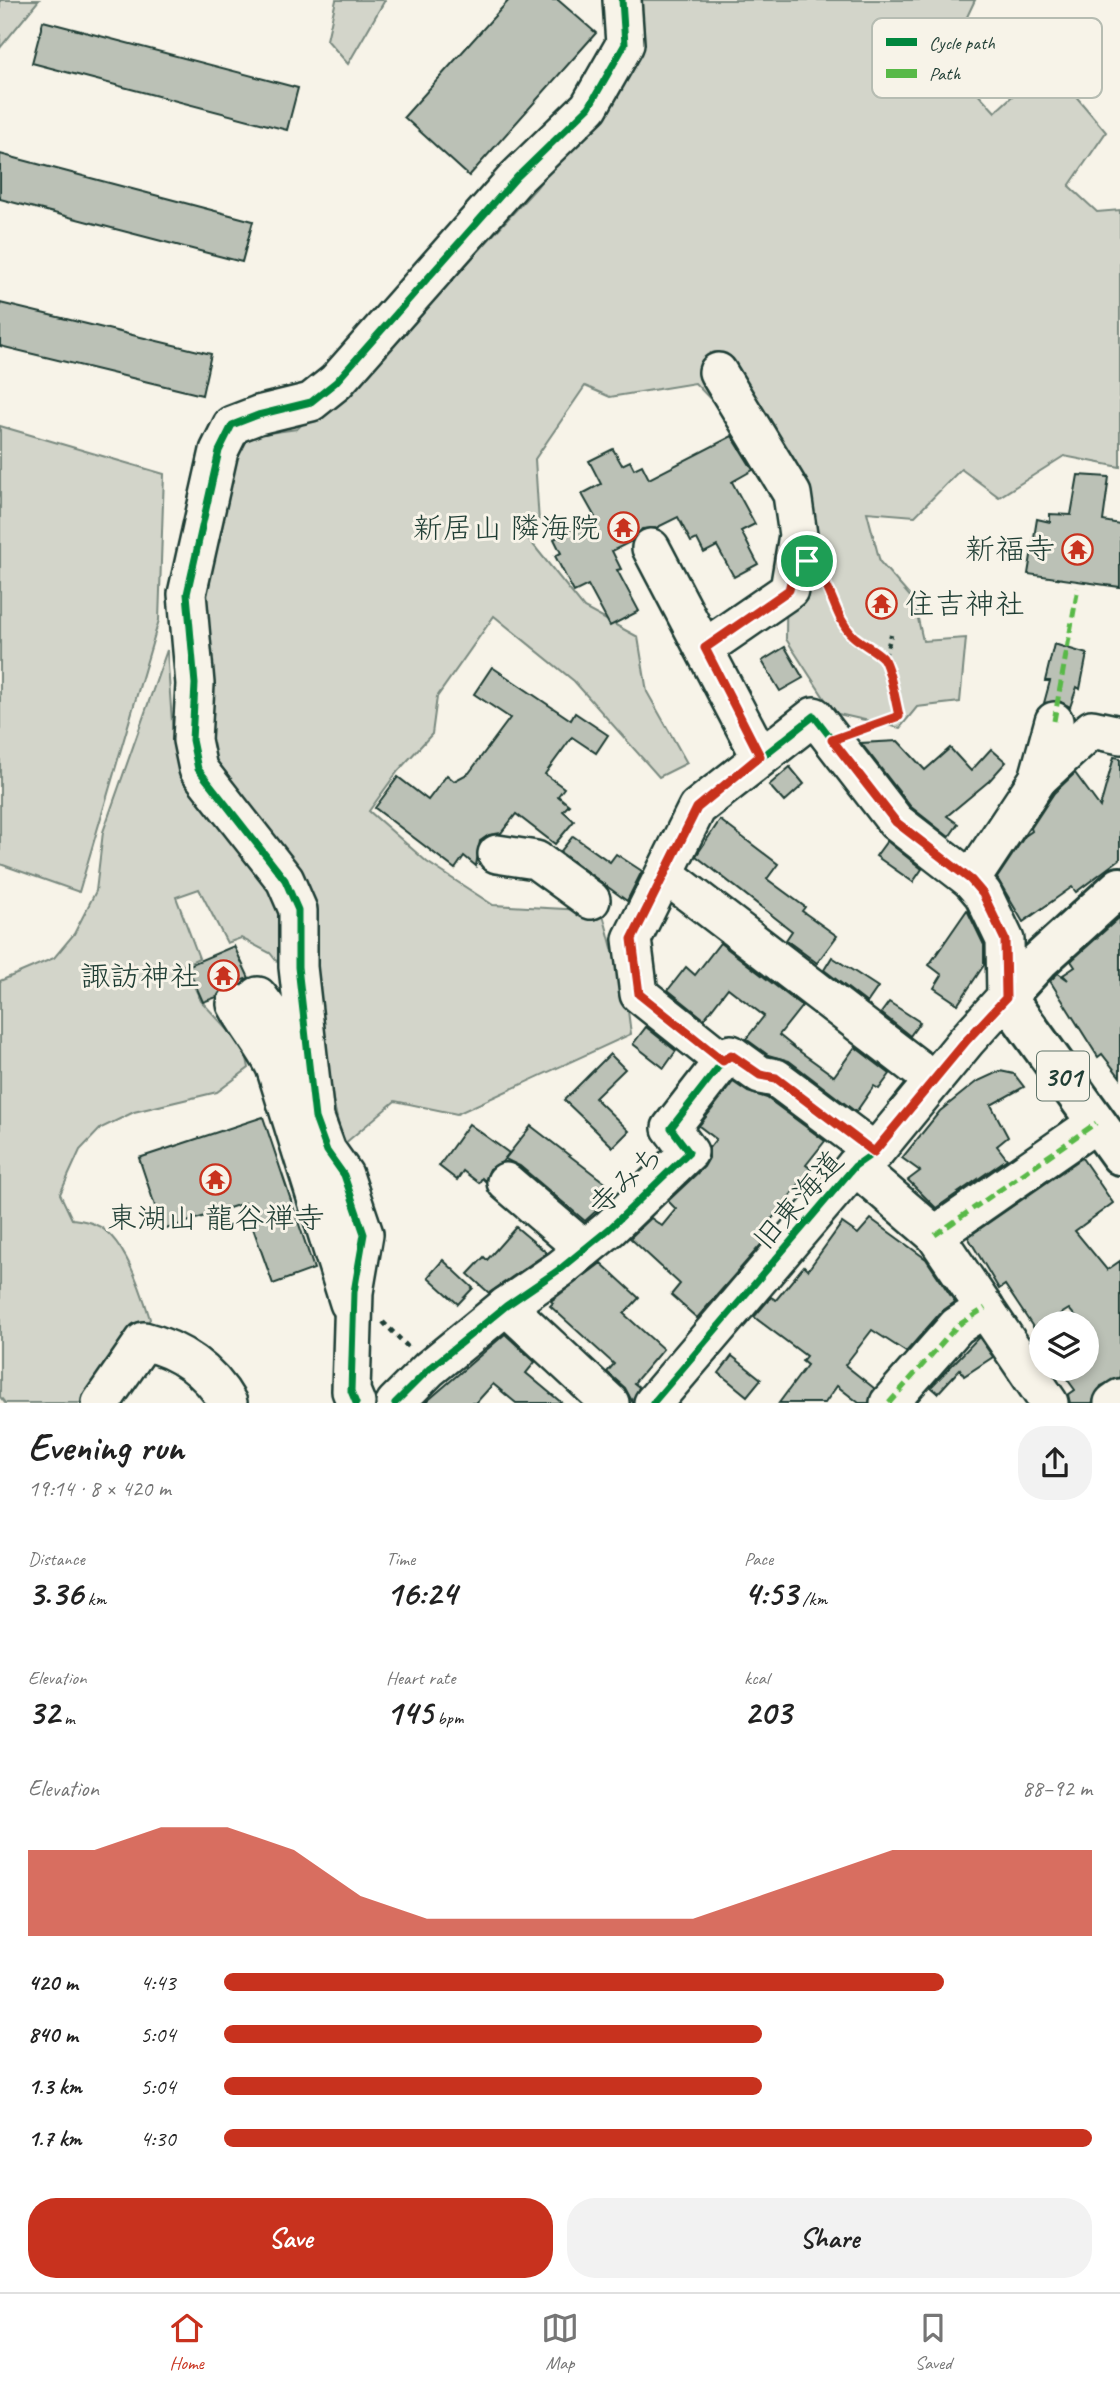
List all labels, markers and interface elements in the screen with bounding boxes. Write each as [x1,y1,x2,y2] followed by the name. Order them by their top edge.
[872,18,1102,98] legend
[929,31,995,55] text: Cycle path
[929,62,962,86] text: Path
[413,509,600,547] place label: 新居山 隣海院
[606,511,640,545] temple icon: 新居山 隣海院
[965,530,1055,568] place label: 新福寺
[777,531,837,591] pin
[1061,532,1095,566] temple icon: 新福寺
[788,542,826,580] icon: arrive
[905,585,1025,623] place label: 住吉神社
[865,587,899,621] temple icon: 住吉神社
[80,957,200,995] place label: 諏訪神社
[206,959,240,993] temple icon: 諏訪神社
[1037,1052,1089,1100] road number: 301
[581,1136,671,1224] street label: 寺みち
[744,1142,852,1258] street label: 旧東海道
[199,1163,233,1197] temple icon: 東湖山 龍谷禅寺
[107,1199,325,1237] place label: 東湖山 龍谷禅寺
[1029,1311,1099,1381] map controls
[1029,1311,1099,1381] button: layers
[28,1424,184,1471] text: Evening run
[1018,1426,1092,1500] button: share
[28,1474,171,1503] text: 19:14 · 8 × 420 m
[28,1547,85,1571] text: Distance
[386,1547,415,1571] text: Time
[744,1547,773,1571] text: Pace
[28,1571,83,1616] text: 3.36
[386,1571,457,1616] text: 16:24
[744,1571,798,1616] text: 4:53
[83,1587,106,1611] text: km
[798,1587,827,1611] text: /km
[28,1666,86,1690] text: Elevation
[386,1666,455,1690] text: Heart rate
[744,1666,769,1690] text: kcal
[28,1690,60,1735] text: 32
[386,1690,433,1735] text: 145
[744,1690,791,1735] text: 203
[60,1706,75,1730] text: m
[433,1706,463,1730] text: bpm
[28,1774,99,1803] text: Elevation
[1022,1774,1092,1803] text: 88–92 m
[28,1968,78,1997] text: 420 m
[140,1968,176,1997] text: 4:43
[28,2020,78,2049] text: 840 m
[140,2020,176,2049] text: 5:04
[28,2072,82,2101] text: 1.3 km
[140,2072,176,2101] text: 5:04
[28,2124,81,2153] text: 1.7 km
[140,2124,176,2153] text: 4:30
[28,2198,553,2278] button: Save
[567,2198,1092,2278] button: Share
[168,2309,206,2375] tab: Home
[541,2309,579,2375] tab: Map
[914,2309,952,2375] tab: Saved

